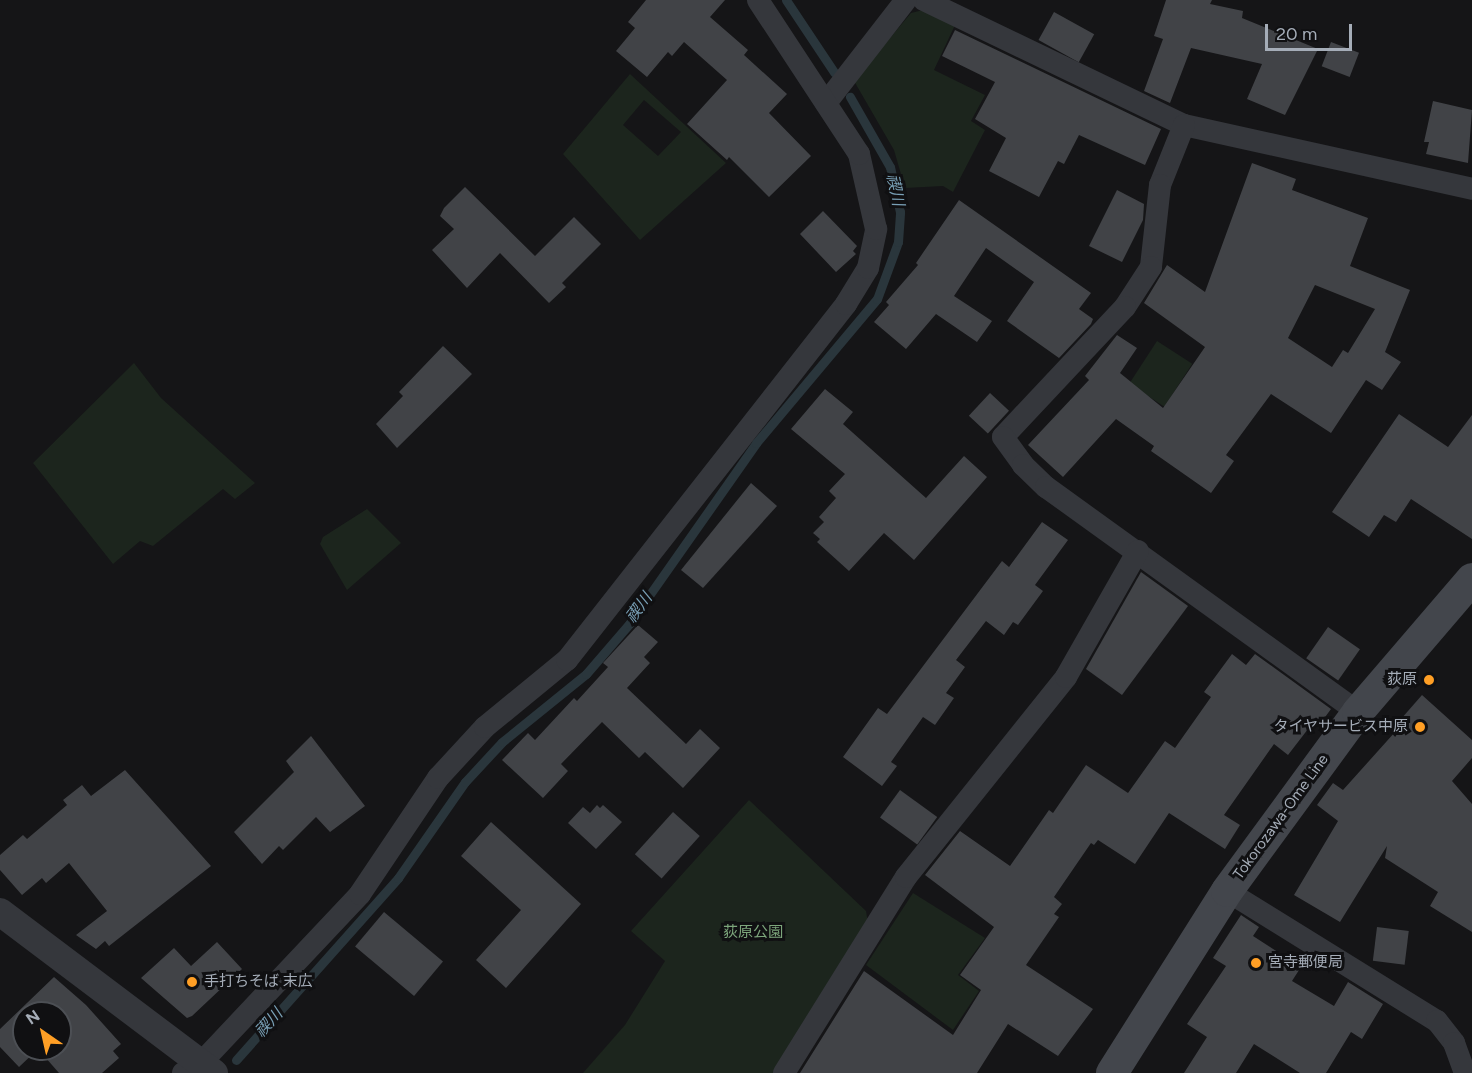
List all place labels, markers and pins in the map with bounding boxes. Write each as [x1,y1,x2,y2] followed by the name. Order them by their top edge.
[1387,671,1417,689] place label: 荻原
[1422,673,1436,687] marker: 荻原
[1273,718,1408,736] place label: タイヤサービス中原
[1413,720,1427,734] marker: タイヤサービス中原
[1268,954,1343,972] place label: 宮寺郵便局
[1249,956,1263,970] marker: 宮寺郵便局
[204,973,313,991] place label: 手打ちそば 末広
[185,975,199,989] marker: 手打ちそば 末広

